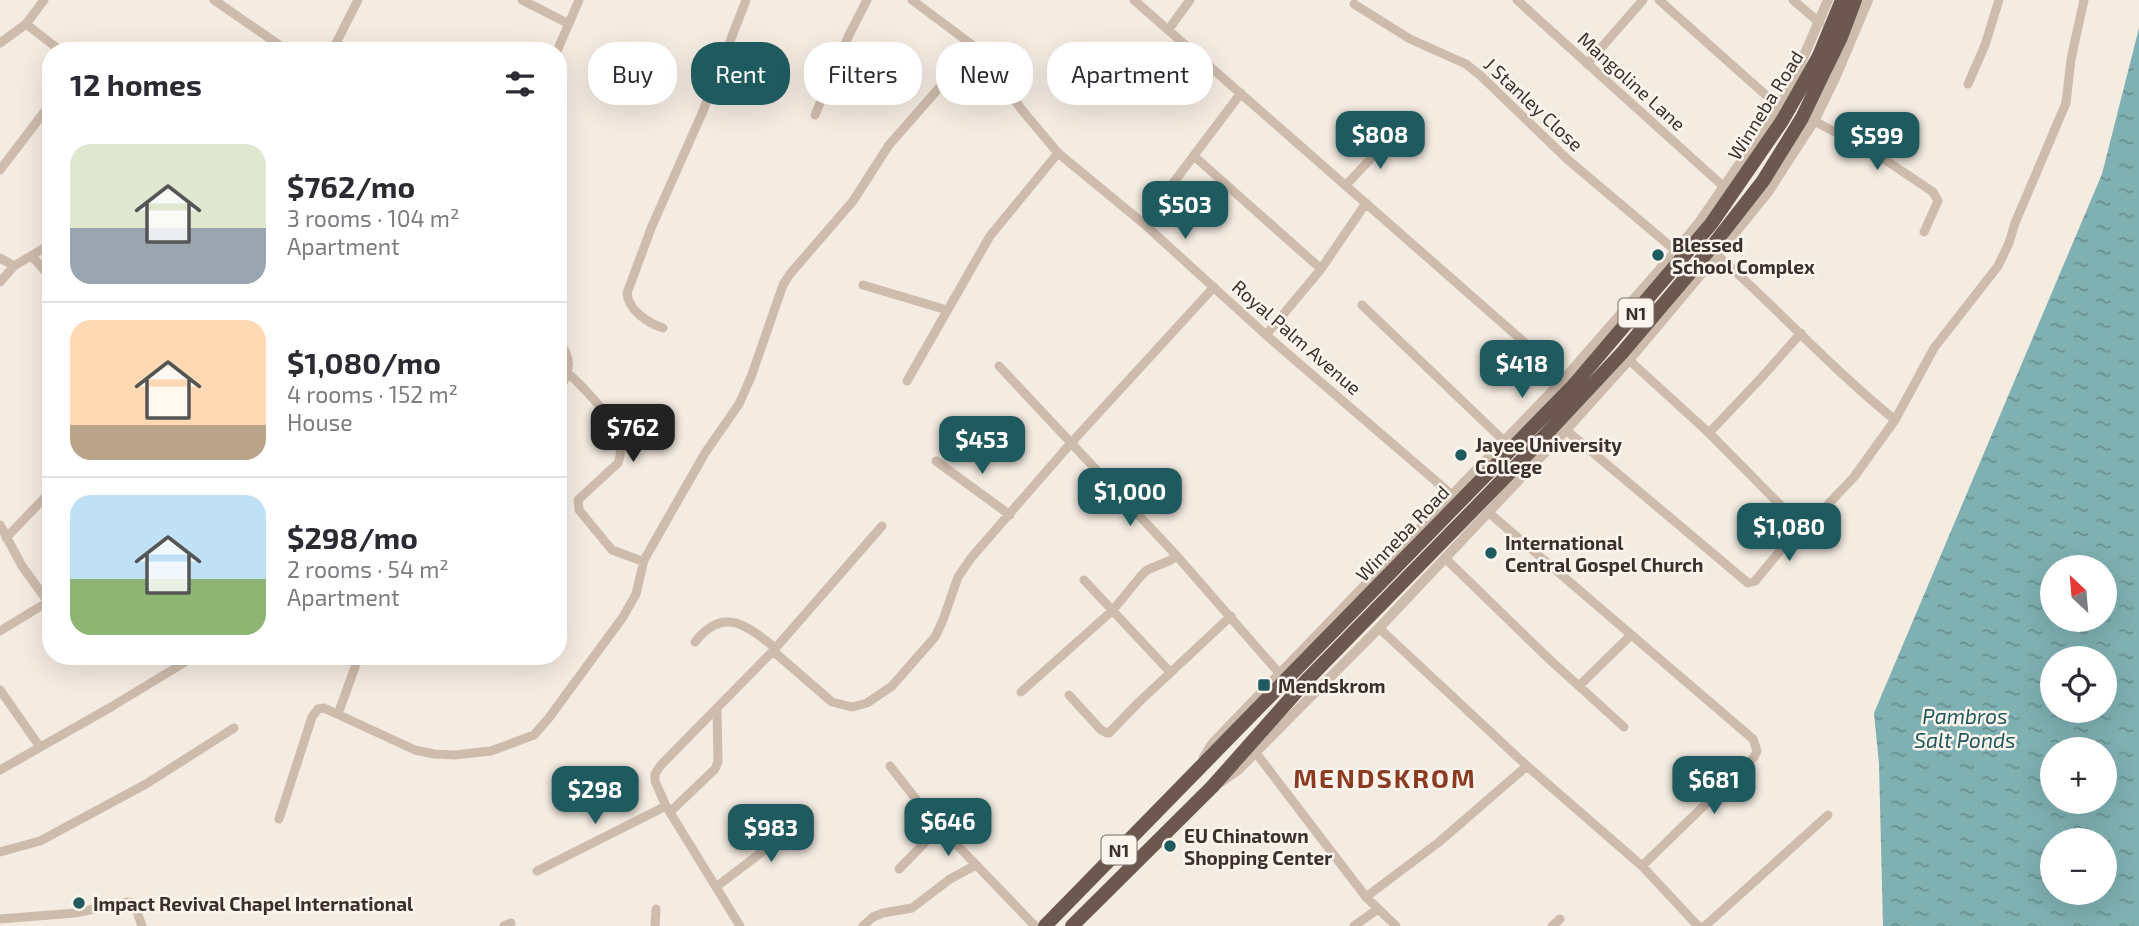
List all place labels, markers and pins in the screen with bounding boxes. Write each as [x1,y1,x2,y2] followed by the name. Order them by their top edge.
[1339,111,1421,171] pin: $808
[1836,113,1918,172] pin: $599
[1144,182,1226,241] pin: $503
[1672,233,1815,278] place label: Blessed School Complex
[1650,247,1666,263] marker: Blessed School Complex
[1481,340,1563,400] pin: $418
[592,405,674,464] pin: $762
[941,416,1023,476] pin: $453
[1475,433,1622,478] place label: Jayee University College
[1453,447,1469,463] marker: Jayee University College
[1073,468,1187,528] pin: $1,000
[1732,504,1846,563] pin: $1,080
[1505,531,1703,576] place label: International Central Gospel Church
[1483,545,1499,561] marker: International Central Gospel Church
[1278,674,1385,697] place label: Mendskrom
[1256,677,1272,693] marker: Mendskrom
[1673,756,1755,816] pin: $681
[554,766,636,826] pin: $298
[907,798,989,858] pin: $646
[730,804,812,864] pin: $983
[1184,824,1332,869] place label: EU Chinatown Shopping Center
[1162,838,1178,854] marker: EU Chinatown Shopping Center
[93,892,414,915] place label: Impact Revival Chapel International
[71,895,87,911] marker: Impact Revival Chapel International

